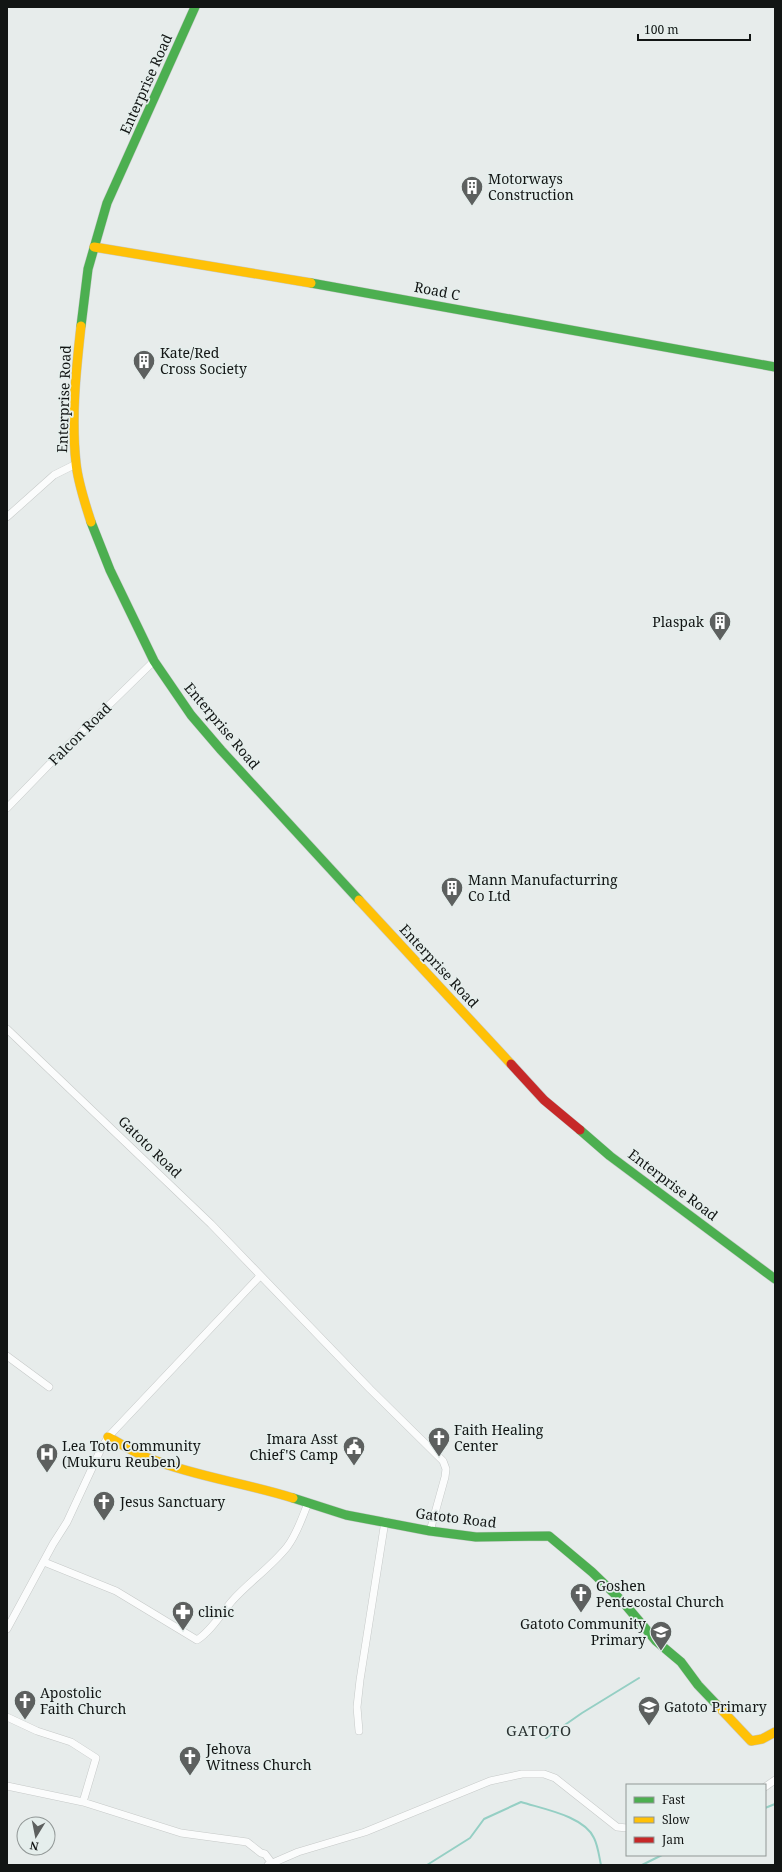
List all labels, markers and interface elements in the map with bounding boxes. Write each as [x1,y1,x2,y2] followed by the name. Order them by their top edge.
[638,16,750,42] scale bar
[644,21,679,38] text: 100 m
[115,30,176,137] street label: Enterprise Road
[488,169,574,204] place label: Motorways Construction
[459,174,485,207] building icon: Motorways Construction
[413,277,462,304] street label: Road C
[160,343,247,378] place label: Kate/Red Cross Society
[52,344,75,453] street label: Enterprise Road
[131,348,157,381] building icon: Kate/Red Cross Society
[707,609,733,642] building icon: Plaspak
[652,612,705,631] place label: Plaspak
[181,678,265,773] street label: Enterprise Road
[44,698,115,769] street label: Falcon Road
[468,870,618,905] place label: Mann Manufacturring Co Ltd
[439,875,465,908] building icon: Mann Manufacturring Co Ltd
[396,920,483,1012] street label: Enterprise Road
[115,1112,186,1182] street label: Gatoto Road
[625,1145,722,1225] street label: Enterprise Road
[454,1420,544,1455] place label: Faith Healing Center
[426,1425,452,1458] church icon: Faith Healing Center
[250,1429,338,1464] place label: Imara Asst Chief'S Camp
[341,1434,367,1467] public building icon: Imara Asst Chief'S Camp
[62,1436,201,1471] place label: Lea Toto Community (Mukuru Reuben)
[34,1441,60,1474] hospital icon: Lea Toto Community (Mukuru Reuben)
[91,1489,117,1522] church icon: Jesus Sanctuary
[119,1492,225,1511] place label: Jesus Sanctuary
[415,1503,498,1532] street label: Gatoto Road
[596,1576,724,1611] place label: Goshen Pentecostal Church
[568,1581,594,1614] church icon: Goshen Pentecostal Church
[170,1599,196,1632] pharmacy icon: clinic
[198,1602,234,1621] place label: clinic
[520,1614,646,1649] place label: Gatoto Community Primary
[648,1619,674,1652] school or university icon: Gatoto Community Primary
[40,1683,126,1718] place label: Apostolic Faith Church
[12,1688,38,1721] church icon: Apostolic Faith Church
[636,1694,662,1727] school or university icon: Gatoto Primary
[664,1697,767,1716] place label: Gatoto Primary
[506,1720,572,1740] district label: GATOTO
[205,1739,312,1774] place label: Jehova Witness Church
[177,1744,203,1777] church icon: Jehova Witness Church
[626,1784,766,1856] legend
[662,1791,685,1808] text: Fast
[662,1811,690,1828] text: Slow
[16,1816,56,1856] north arrow
[661,1831,684,1848] text: Jam
[28,1838,40,1854] text: N

